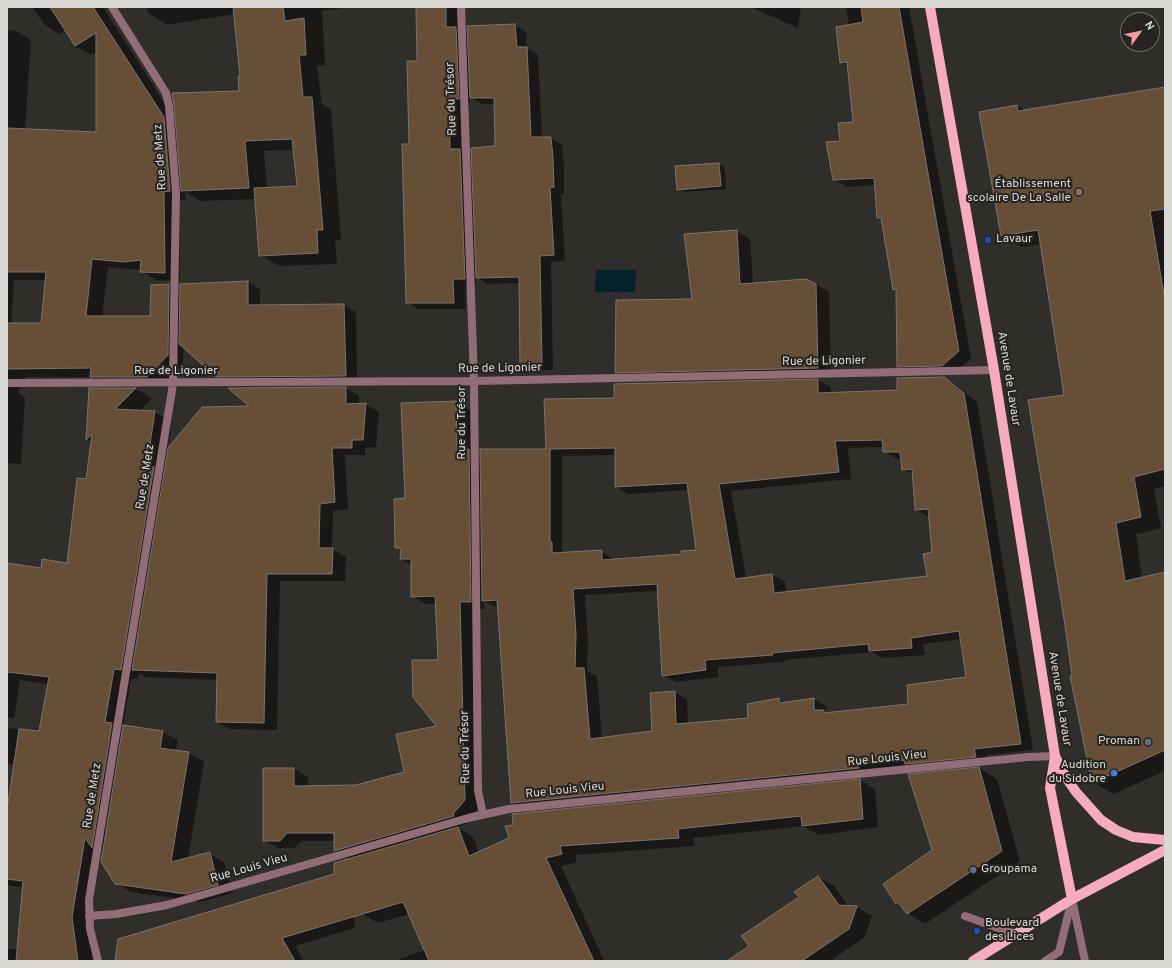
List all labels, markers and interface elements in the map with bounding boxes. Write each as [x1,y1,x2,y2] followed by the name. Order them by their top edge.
[1120,12,1160,52] north arrow
[1141,19,1157,33] text: N
[444,62,460,136] street label: Rue du Trésor
[152,123,170,191] street label: Rue de Metz
[967,178,1071,206] place label: Établissement scolaire De La Salle
[1074,187,1084,197] marker: Établissement scolaire De La Salle
[996,233,1033,247] place label: Lavaur
[983,235,993,245] marker: Lavaur
[993,331,1023,427] street label: Avenue de Lavaur
[782,354,866,370] street label: Rue de Ligonier
[458,361,542,377] street label: Rue de Ligonier
[134,365,218,379] street label: Rue de Ligonier
[456,386,470,460] street label: Rue du Trésor
[134,443,158,511] street label: Rue de Metz
[1044,651,1074,747] street label: Avenue de Lavaur
[458,710,474,784] street label: Rue du Trésor
[1098,735,1140,749] place label: Proman
[1143,737,1153,747] marker: Proman
[847,748,927,770] street label: Rue Louis Vieu
[1048,759,1106,787] place label: Audition du Sidobre
[81,762,105,830] street label: Rue de Metz
[1109,768,1119,778] marker: Audition du Sidobre
[525,780,605,802] street label: Rue Louis Vieu
[209,851,289,887] street label: Rue Louis Vieu
[981,863,1037,877] place label: Groupama
[968,865,978,875] marker: Groupama
[985,917,1039,945] place label: Boulevard des Lices
[972,926,982,936] marker: Boulevard des Lices

